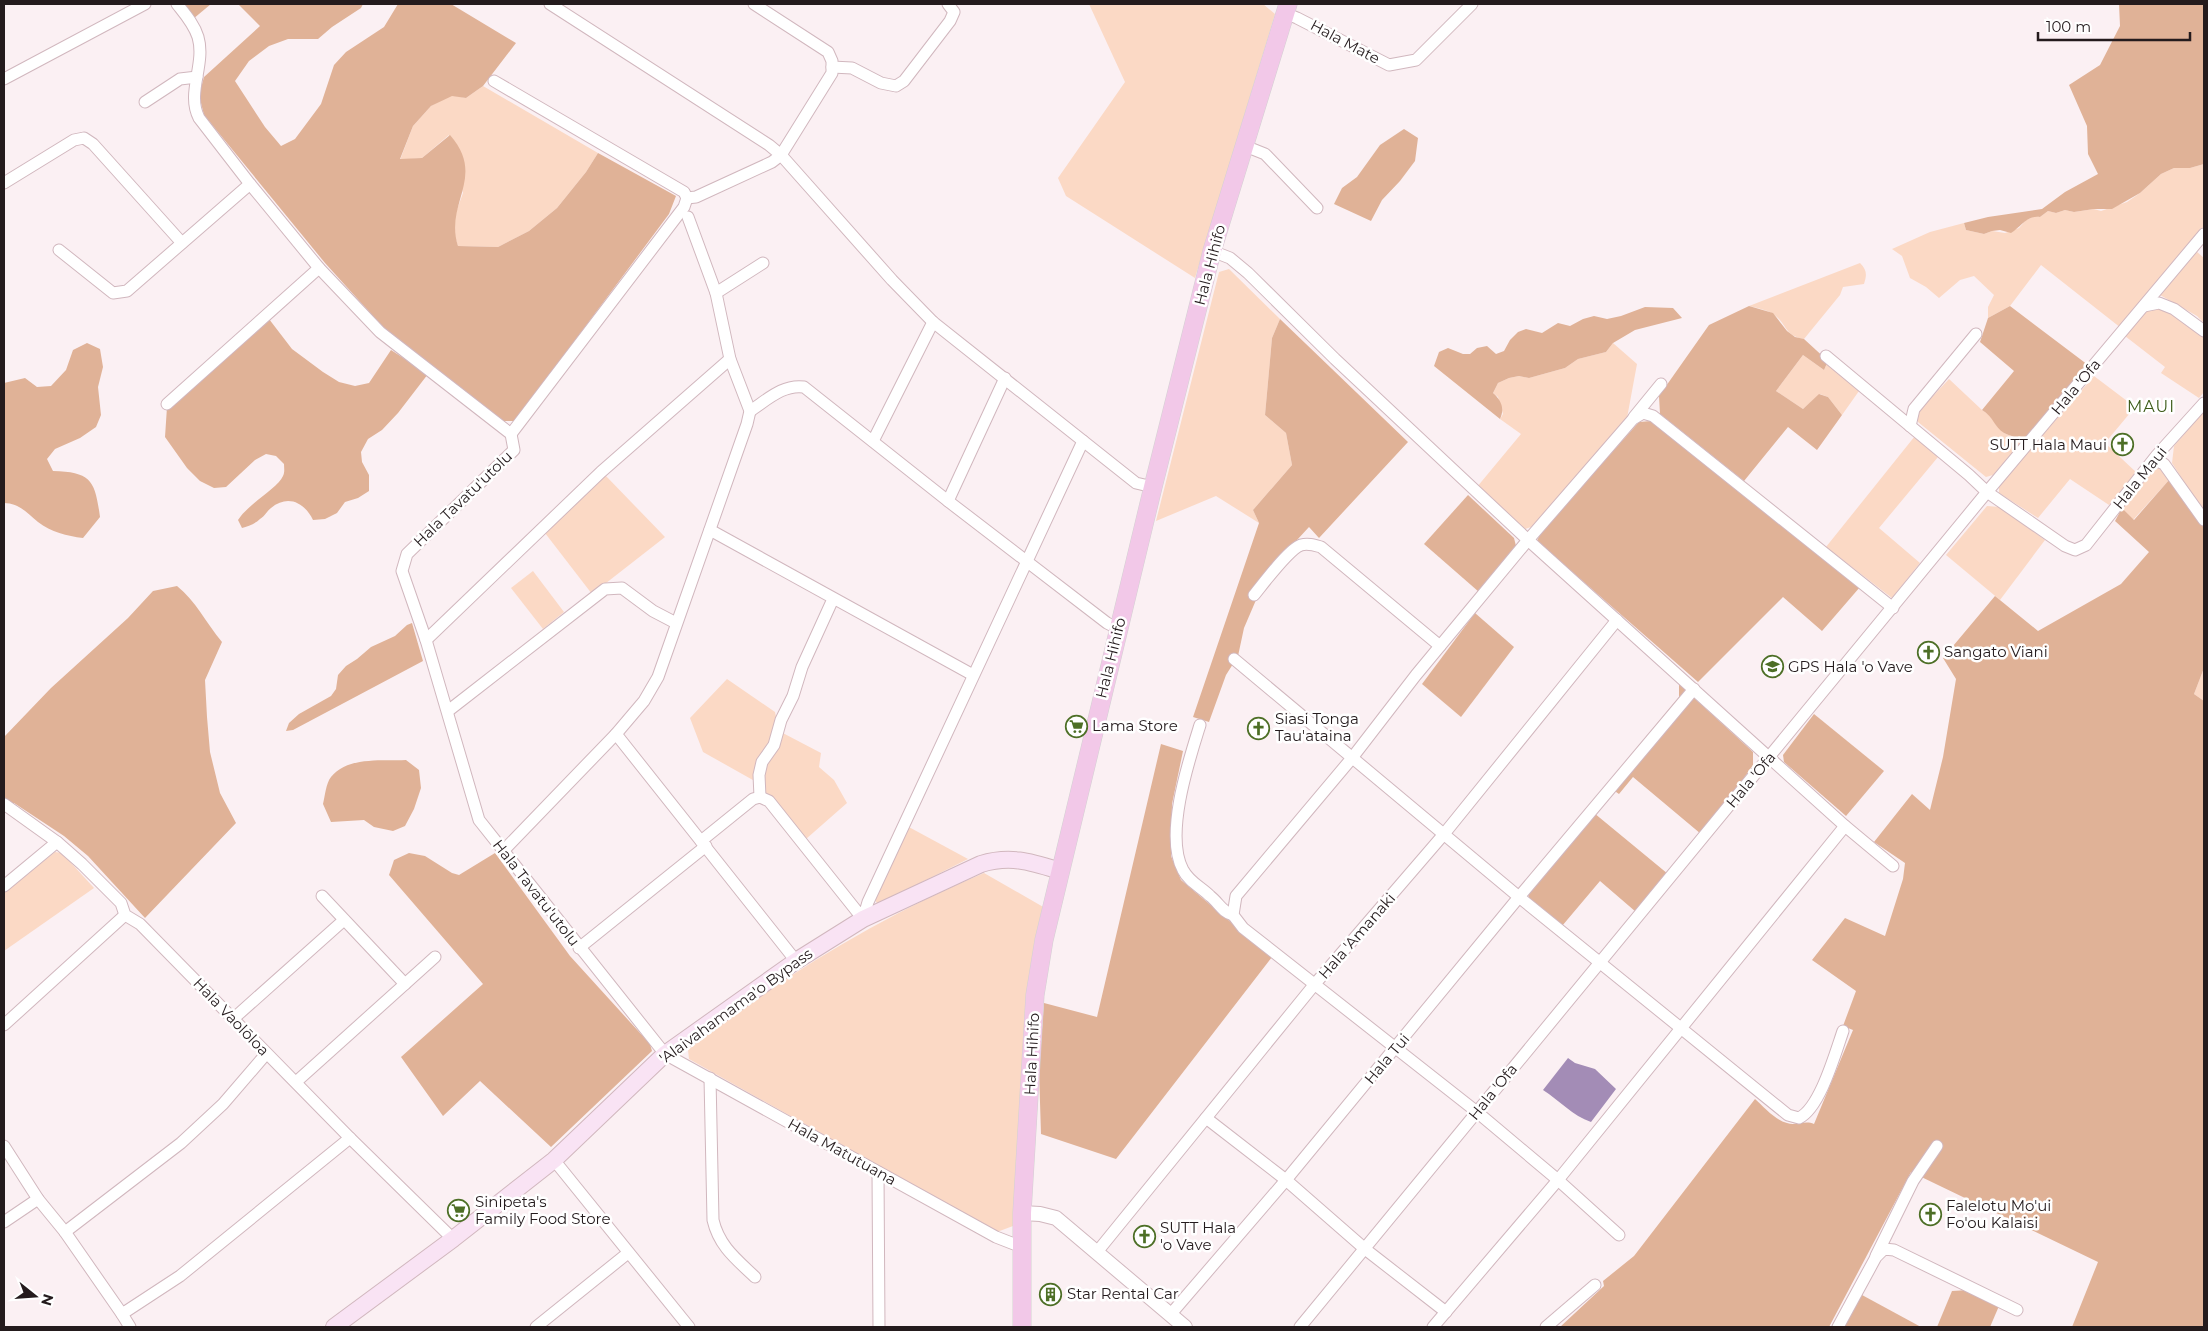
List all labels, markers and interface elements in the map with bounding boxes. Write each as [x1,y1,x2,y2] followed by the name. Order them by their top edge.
[2038,10,2190,42] scale bar
[1307,15,1383,68] street label: Hala Mate
[2046,17,2091,36] text: 100 m
[1190,223,1229,307] street label: Hala Hihifo
[2047,355,2104,418] street label: Hala 'Ofa
[2127,397,2175,416] district label: MAUI
[2111,433,2135,457] church icon: SUTT Hala Maui
[1990,435,2107,454] place label: SUTT Hala Maui
[2109,443,2171,513] street label: Hala Maui
[409,447,516,551] street label: Hala Tavatu'utolu
[1091,615,1130,700] street label: Hala Hihifo
[1916,640,1940,664] church icon: Sangato Viani
[1944,642,2048,661] place label: Sangato Viani
[1760,655,1784,679] school or university icon: GPS Hala 'o Vave
[1788,657,1913,676] place label: GPS Hala 'o Vave
[1275,709,1359,745] place label: Siasi Tonga Tau'ataina
[1064,714,1088,738] supermarket icon: Lama Store
[1092,716,1178,735] place label: Lama Store
[1247,716,1271,740] church icon: Siasi Tonga Tau'ataina
[1722,748,1779,811] street label: Hala 'Ofa
[489,836,584,950] street label: Hala Tavatu'utolu
[1314,889,1399,983] street label: Hala 'Amanaki
[656,944,816,1067] street label: 'Alaivahamama'o Bypass
[189,974,273,1060] street label: Hala Vaolōloa
[1020,1012,1043,1096] street label: Hala Hihifo
[1360,1029,1413,1088] street label: Hala Tui
[1464,1060,1521,1124] street label: Hala 'Ofa
[785,1114,900,1189] street label: Hala Matutuana
[475,1192,610,1228] place label: Sinipeta's Family Food Store
[1946,1196,2051,1232] place label: Falelotu Mo'ui Fo'ou Kalaisi
[447,1199,471,1223] supermarket icon: Sinipeta's Family Food Store
[1918,1203,1942,1227] church icon: Falelotu Mo'ui Fo'ou Kalaisi
[1160,1218,1236,1254] place label: SUTT Hala 'o Vave
[1132,1225,1156,1249] church icon: SUTT Hala 'o Vave
[10,1271,60,1321] north arrow
[1039,1282,1063,1306] building icon: Star Rental Car
[1067,1284,1179,1303] place label: Star Rental Car
[37,1292,58,1308] text: N

